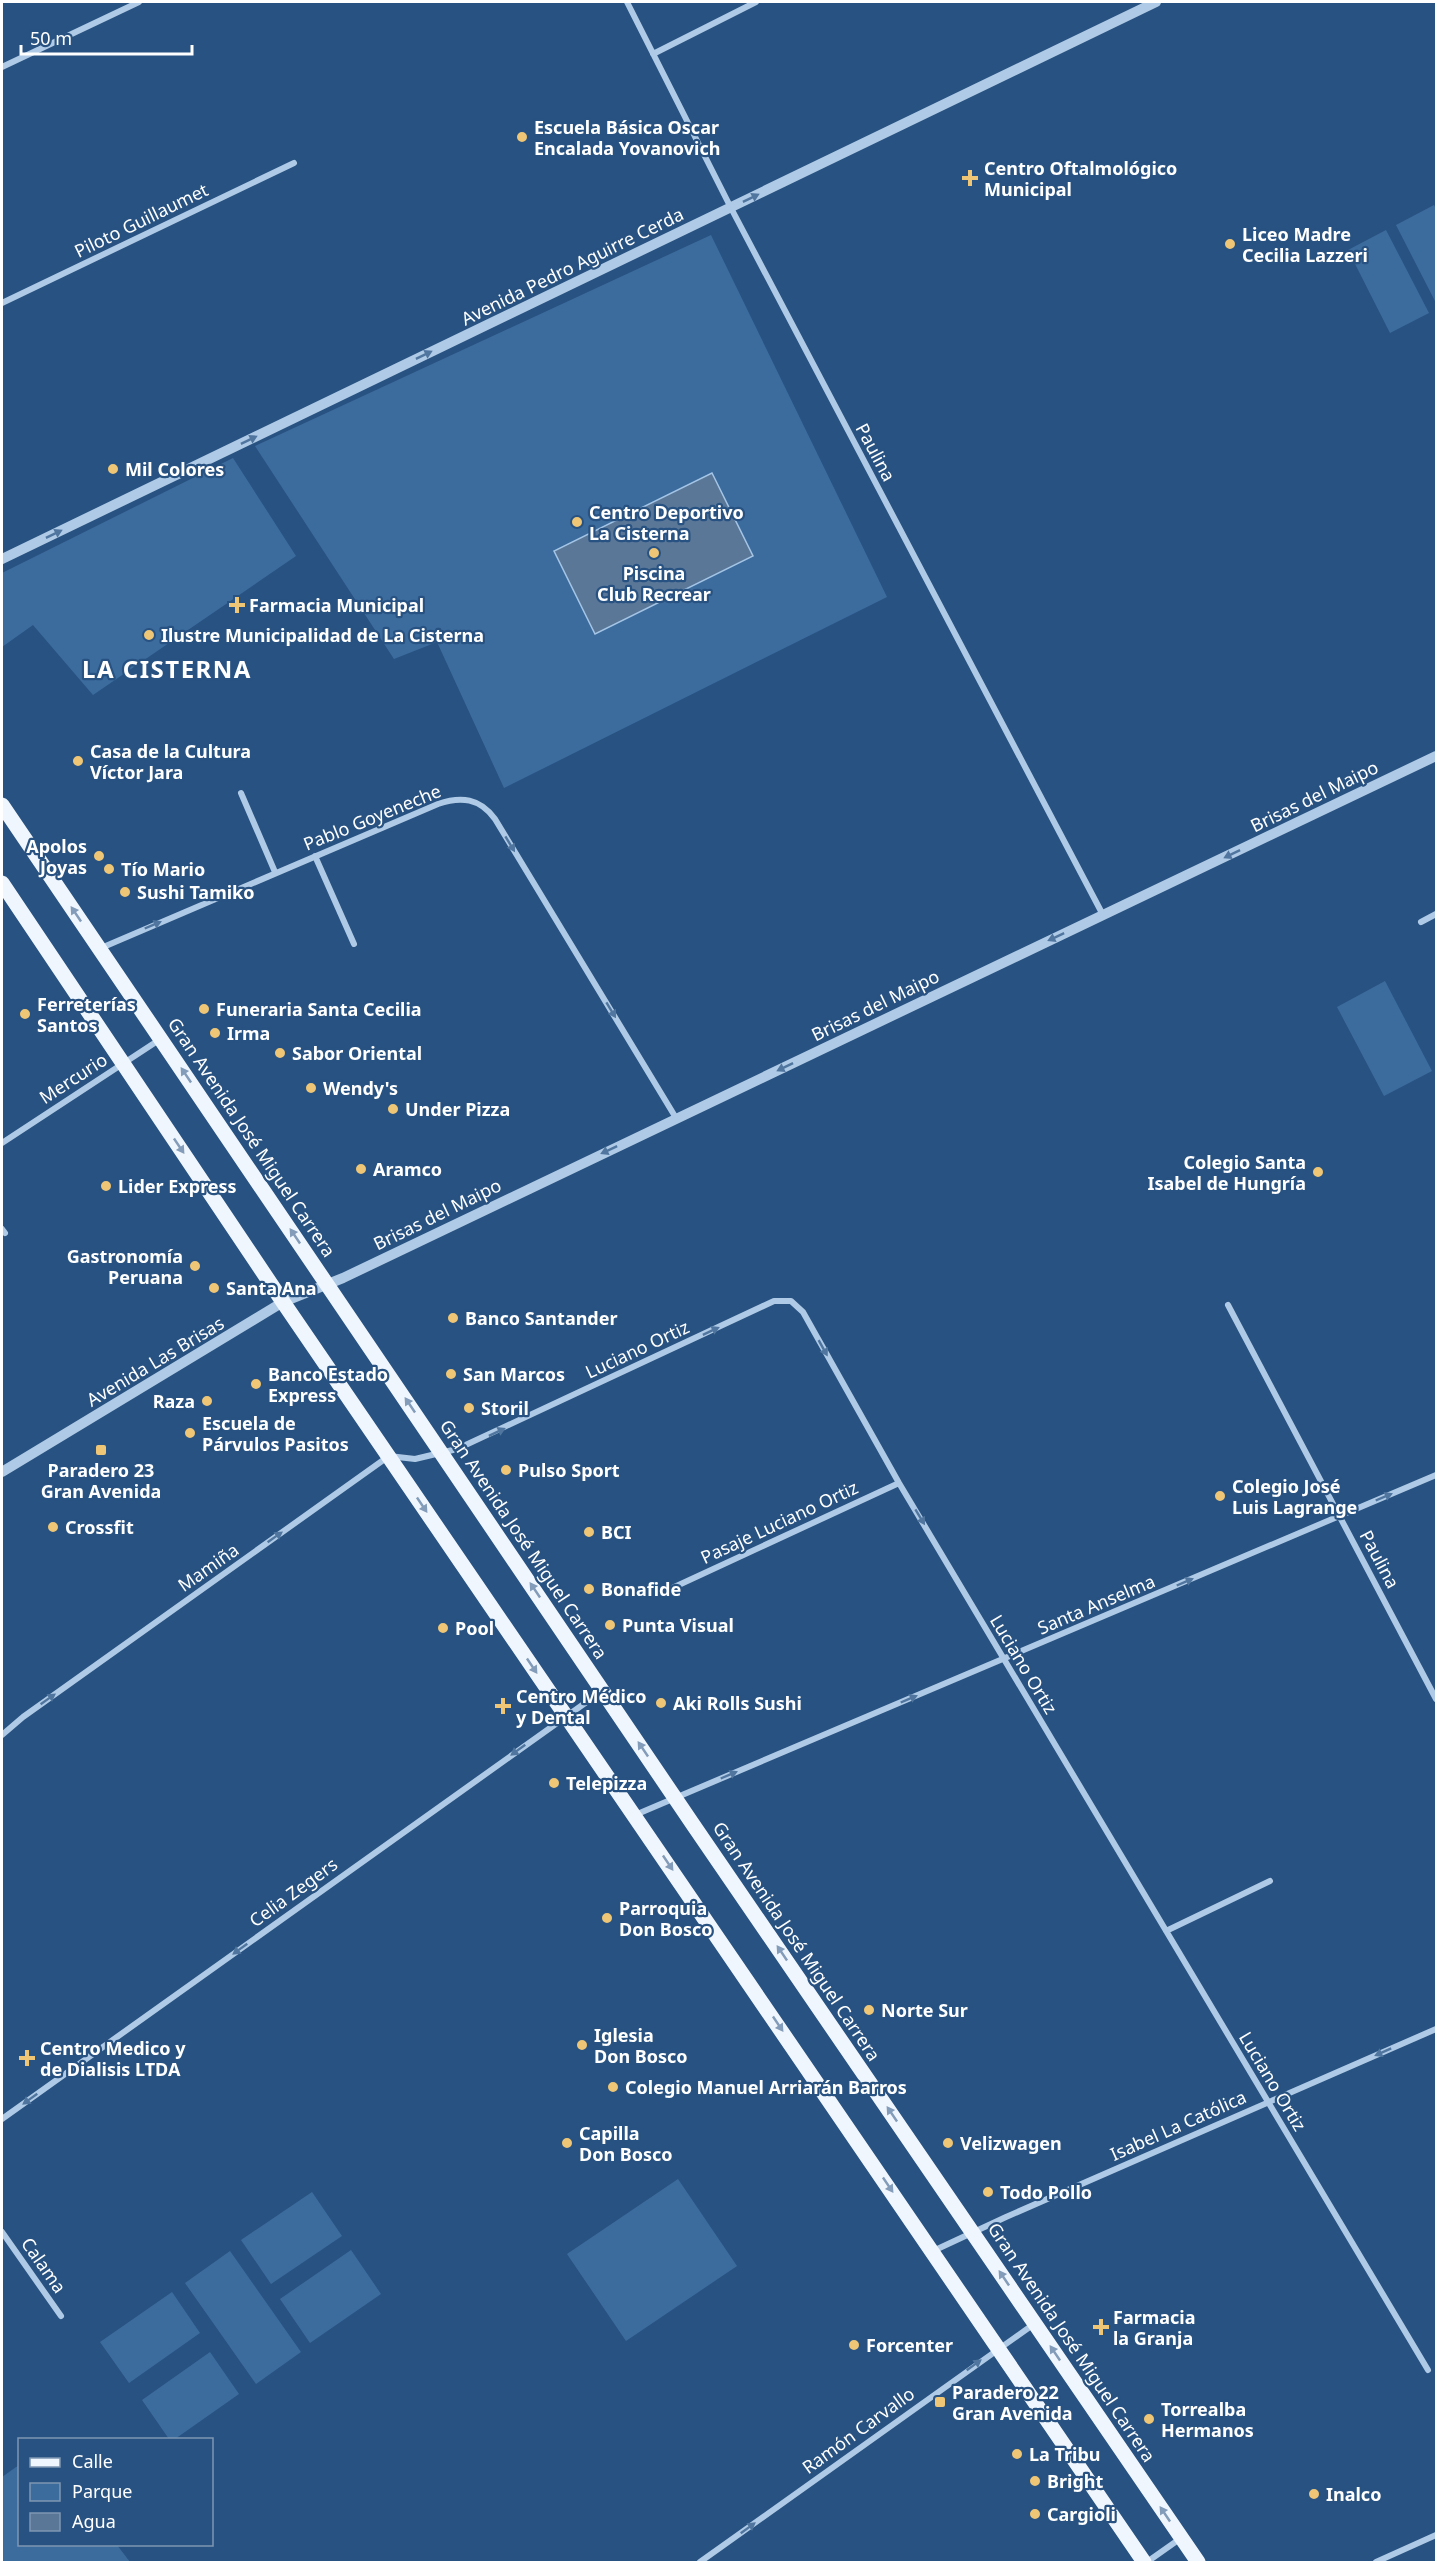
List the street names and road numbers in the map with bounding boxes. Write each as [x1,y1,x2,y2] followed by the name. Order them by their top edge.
[70,177,212,263] street label: Piloto Guillaumet
[457,202,687,330] street label: Avenida Pedro Aguirre Cerda
[851,419,901,485] street label: Paulina
[1246,755,1382,837] street label: Brisas del Maipo
[300,778,444,856] street label: Pablo Goyeneche
[807,964,943,1046] street label: Brisas del Maipo
[163,1013,341,1261] street label: Gran Avenida José Miguel Carrera
[34,1047,112,1109] street label: Mercurio
[369,1173,505,1255] street label: Brisas del Maipo
[82,1310,228,1412] street label: Avenida Las Brisas
[581,1315,693,1383] street label: Luciano Ortiz
[435,1415,613,1663] street label: Gran Avenida José Miguel Carrera
[696,1475,862,1569] street label: Pasaje Luciano Ortiz
[1355,1526,1405,1592] street label: Paulina
[173,1537,243,1597] street label: Mamiña
[1034,1568,1158,1640] street label: Santa Anselma
[985,1610,1063,1718] street label: Luciano Ortiz
[708,1817,886,2065] street label: Gran Avenida José Miguel Carrera
[244,1852,342,1932] street label: Celia Zegers
[1234,2027,1312,2135] street label: Luciano Ortiz
[1106,2084,1250,2166] street label: Isabel La Católica
[983,2218,1161,2466] street label: Gran Avenida José Miguel Carrera
[16,2232,72,2298] street label: Calama
[797,2381,919,2479] street label: Ramón Carvallo

